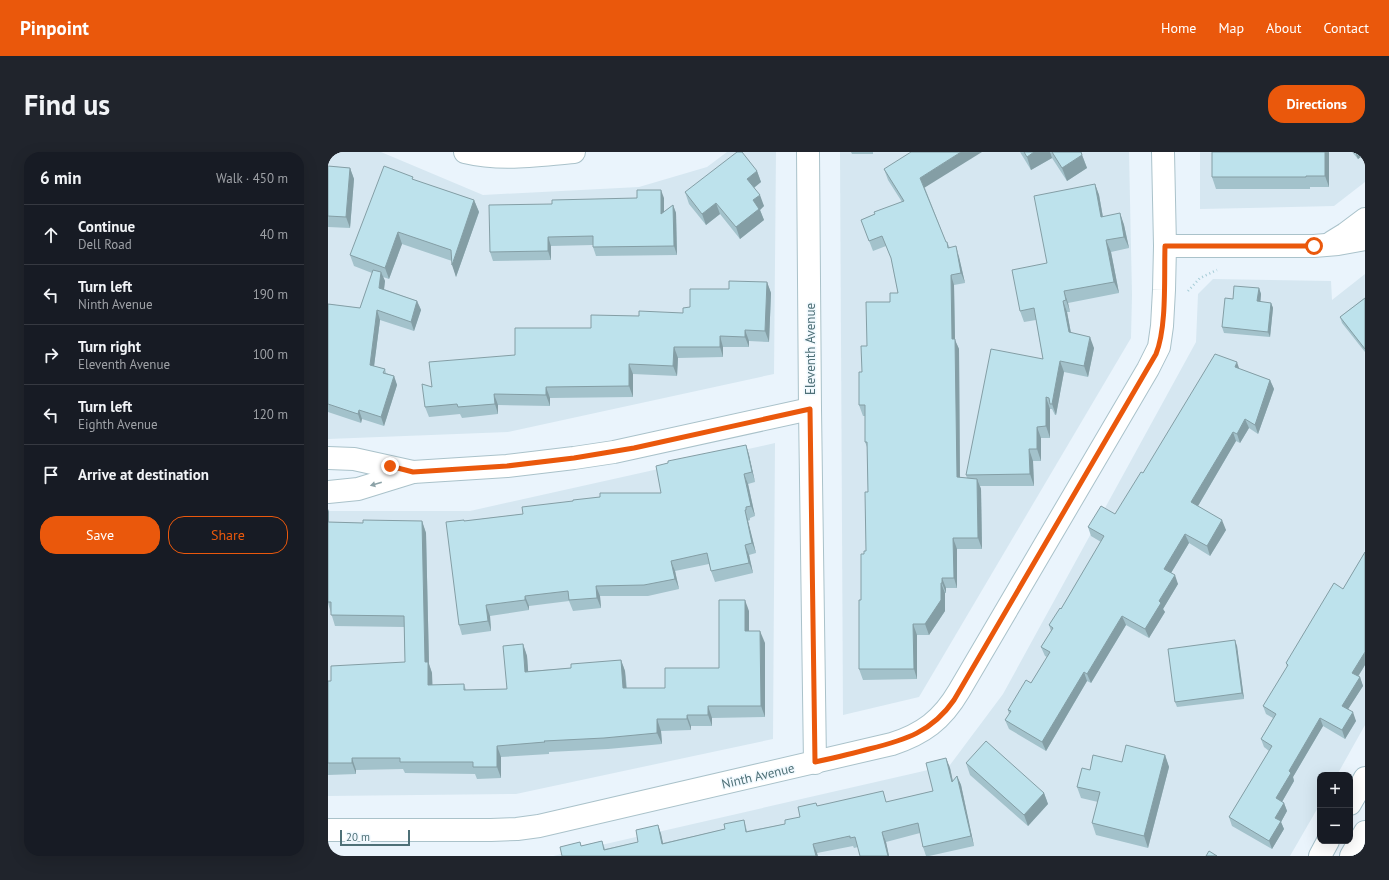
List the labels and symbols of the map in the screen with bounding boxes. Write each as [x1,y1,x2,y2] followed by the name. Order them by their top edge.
[1305,237,1323,255] route start
[802,303,819,395] street label: Eleventh Avenue
[381,457,399,475] route end
[370,481,382,487] one-way arrow
[720,759,796,793] street label: Ninth Avenue
[340,828,410,847] scale bar

